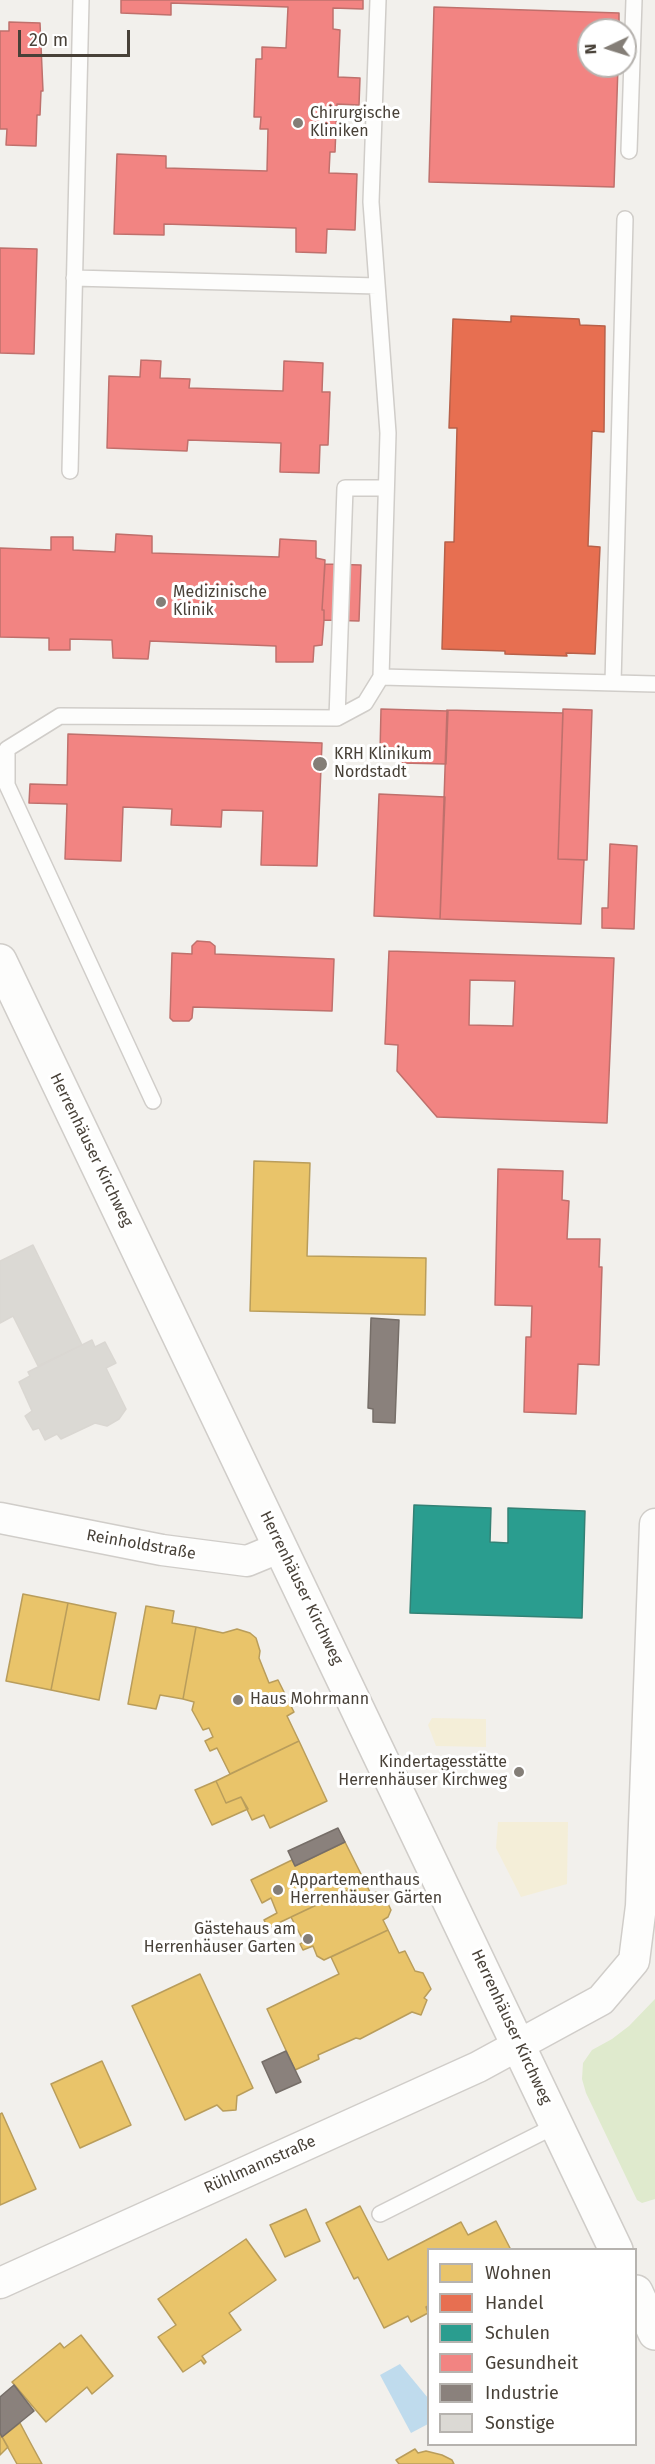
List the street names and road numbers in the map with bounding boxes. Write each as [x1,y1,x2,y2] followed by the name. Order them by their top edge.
[45,1070,137,1230] street label: Herrenhäuser Kirchweg
[255,1508,347,1668] street label: Herrenhäuser Kirchweg
[85,1526,197,1564] street label: Reinholdstraße
[467,1946,555,2108] street label: Herrenhäuser Kirchweg
[201,2132,319,2198] street label: Rühlmannstraße

